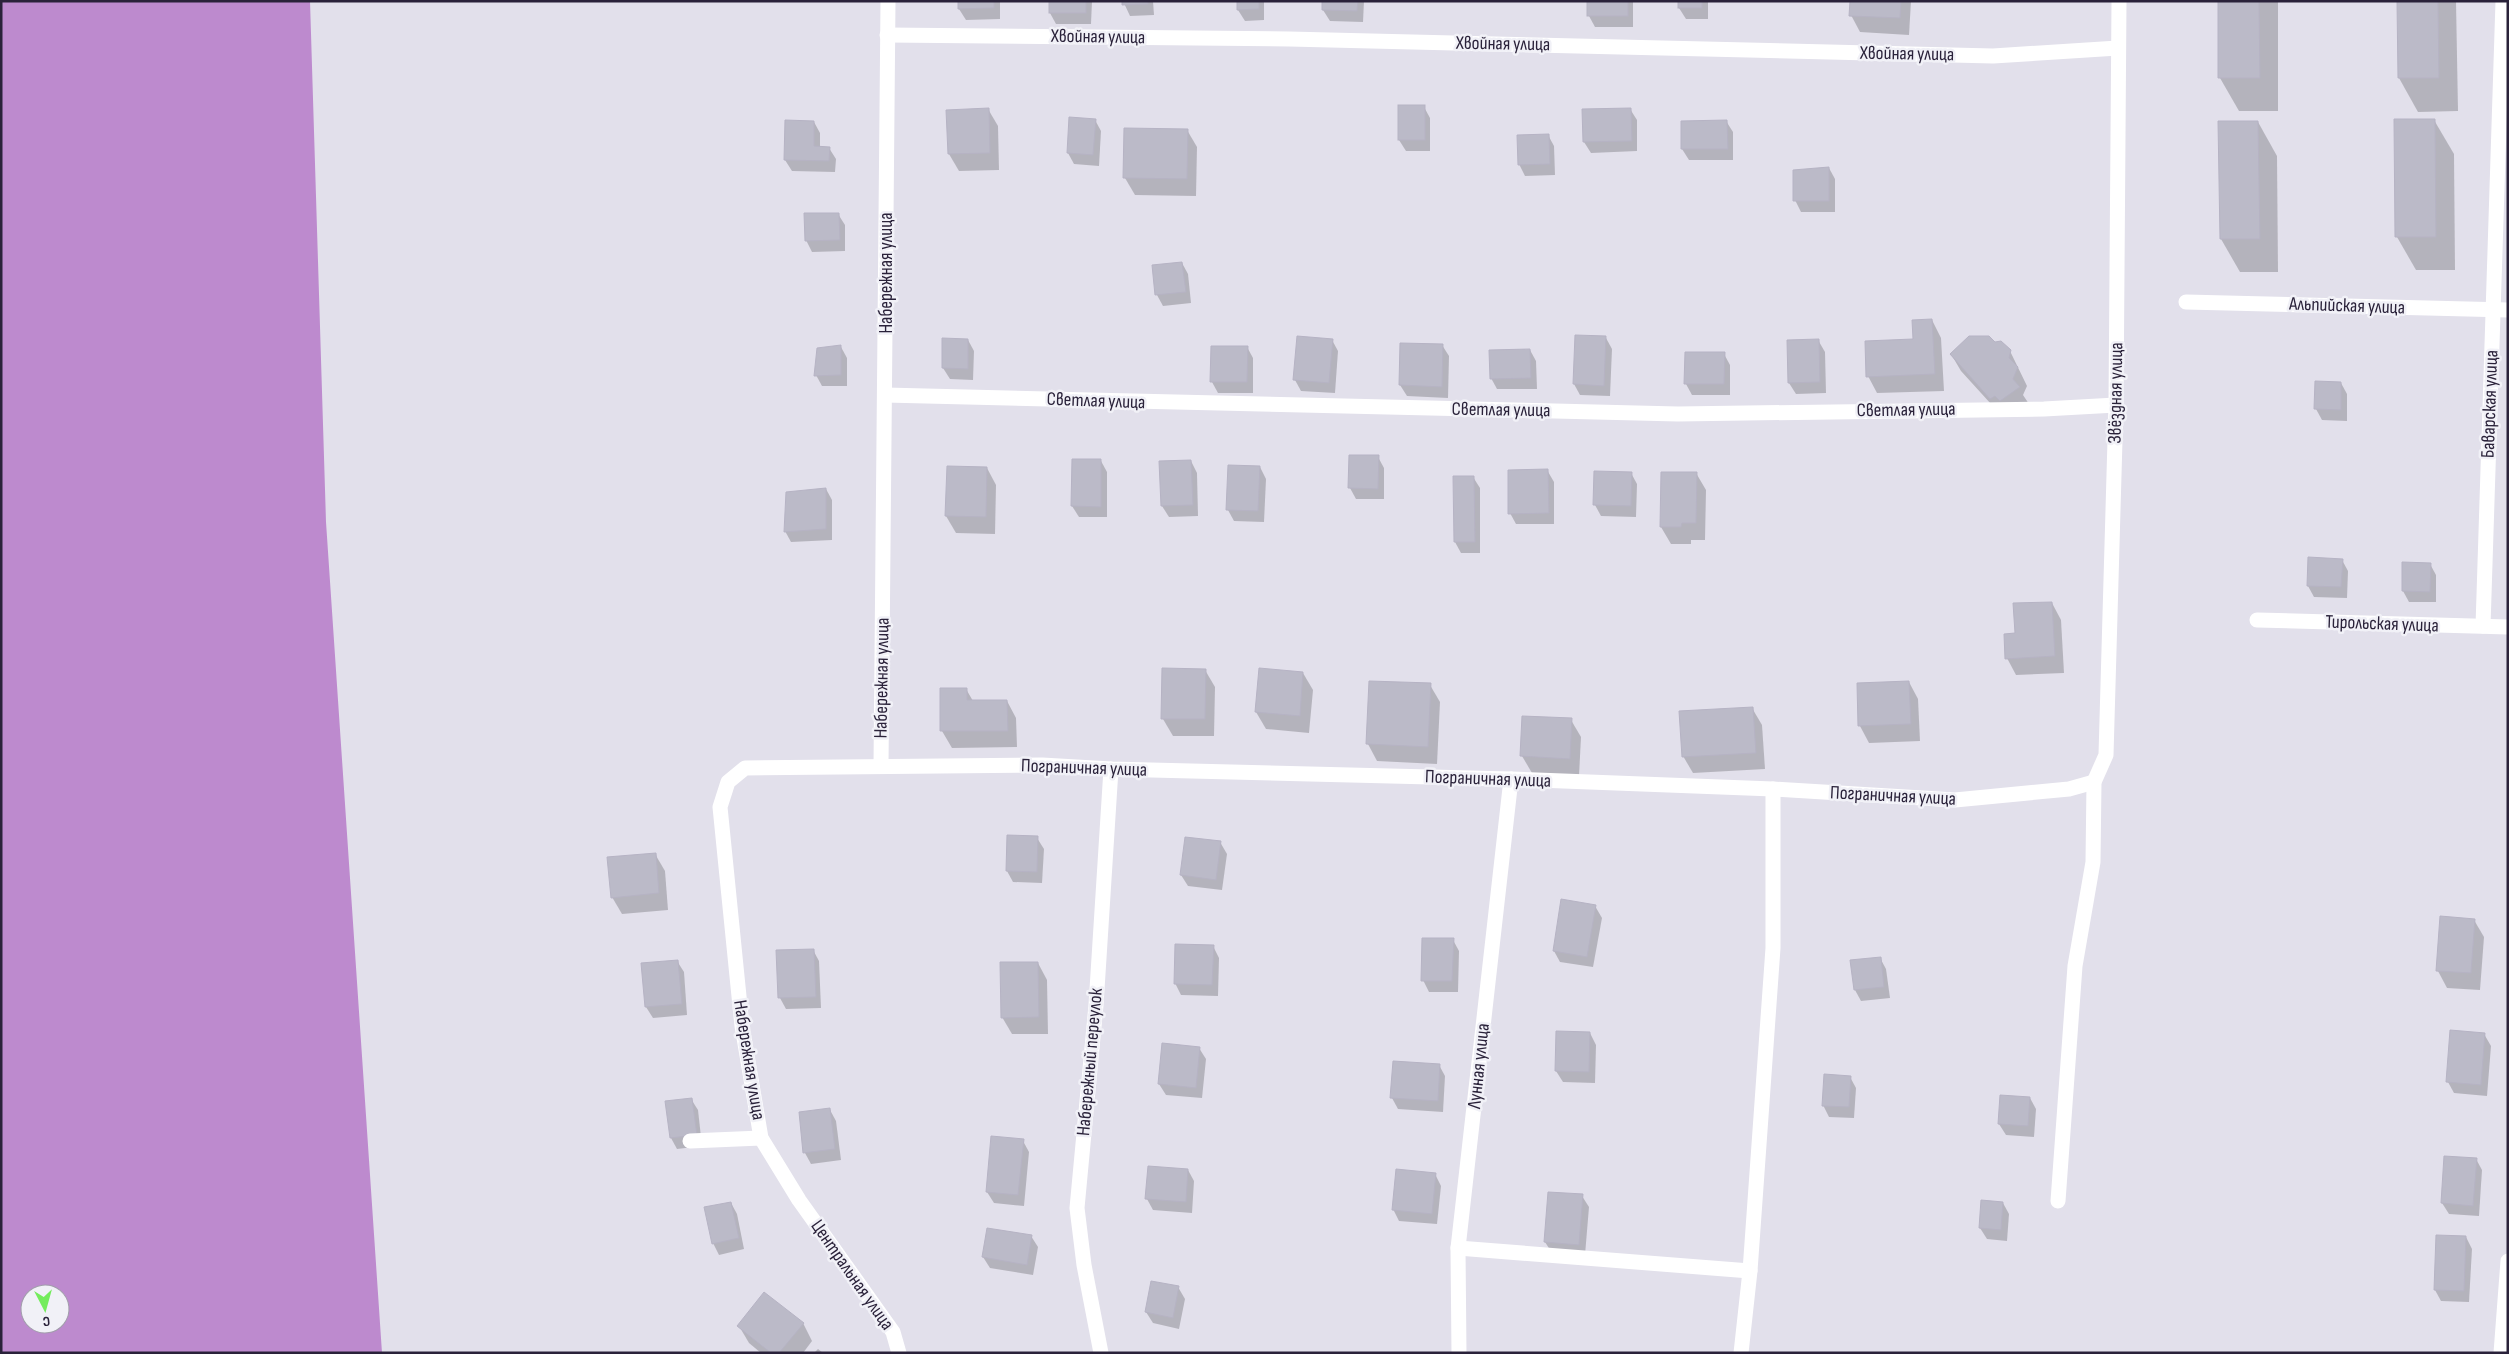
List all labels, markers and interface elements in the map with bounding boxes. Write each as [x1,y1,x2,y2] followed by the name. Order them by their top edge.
[1050,25,1145,49] street label: Хвойная улица
[1455,32,1550,56] street label: Хвойная улица
[1859,42,1954,66] street label: Хвойная улица
[875,212,898,334] street label: Набережная улица
[2288,292,2405,320] street label: Альпийская улица
[2104,342,2128,444] street label: Звёздная улица
[2477,350,2503,458] street label: Баварская улица
[1046,388,1146,414] street label: Светлая улица
[1451,398,1551,422] street label: Светлая улица
[1856,398,1956,422] street label: Светлая улица
[2325,611,2439,637] street label: Тирольская улица
[869,617,895,739] street label: Набережная улица
[1021,754,1147,782] street label: Пограничная улица
[1425,765,1551,793] street label: Пограничная улица
[1829,781,1957,811] street label: Пограничная улица
[1072,986,1108,1137] street label: Набережный переулок
[728,998,770,1122] street label: Набережная улица
[1463,1022,1495,1111] street label: Лунная улица
[805,1215,899,1335] street label: Центральная улица
[20,1284,70,1334] north arrow
[42,1313,51,1330] text: С

